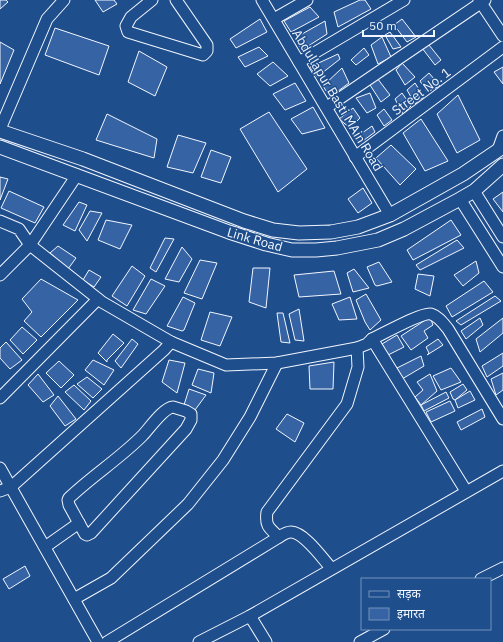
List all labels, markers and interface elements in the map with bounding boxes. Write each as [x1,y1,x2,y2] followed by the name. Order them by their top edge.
[363,12,434,38] scale bar
[369,18,397,33] text: 50 m
[288,26,387,174] street label: Abdullapur Basti MAin Road
[388,64,454,119] street label: Street No. 1
[225,223,285,256] street label: Link Road
[361,578,491,630] legend
[397,586,422,601] text: सड़क
[397,606,426,621] text: इमारत

